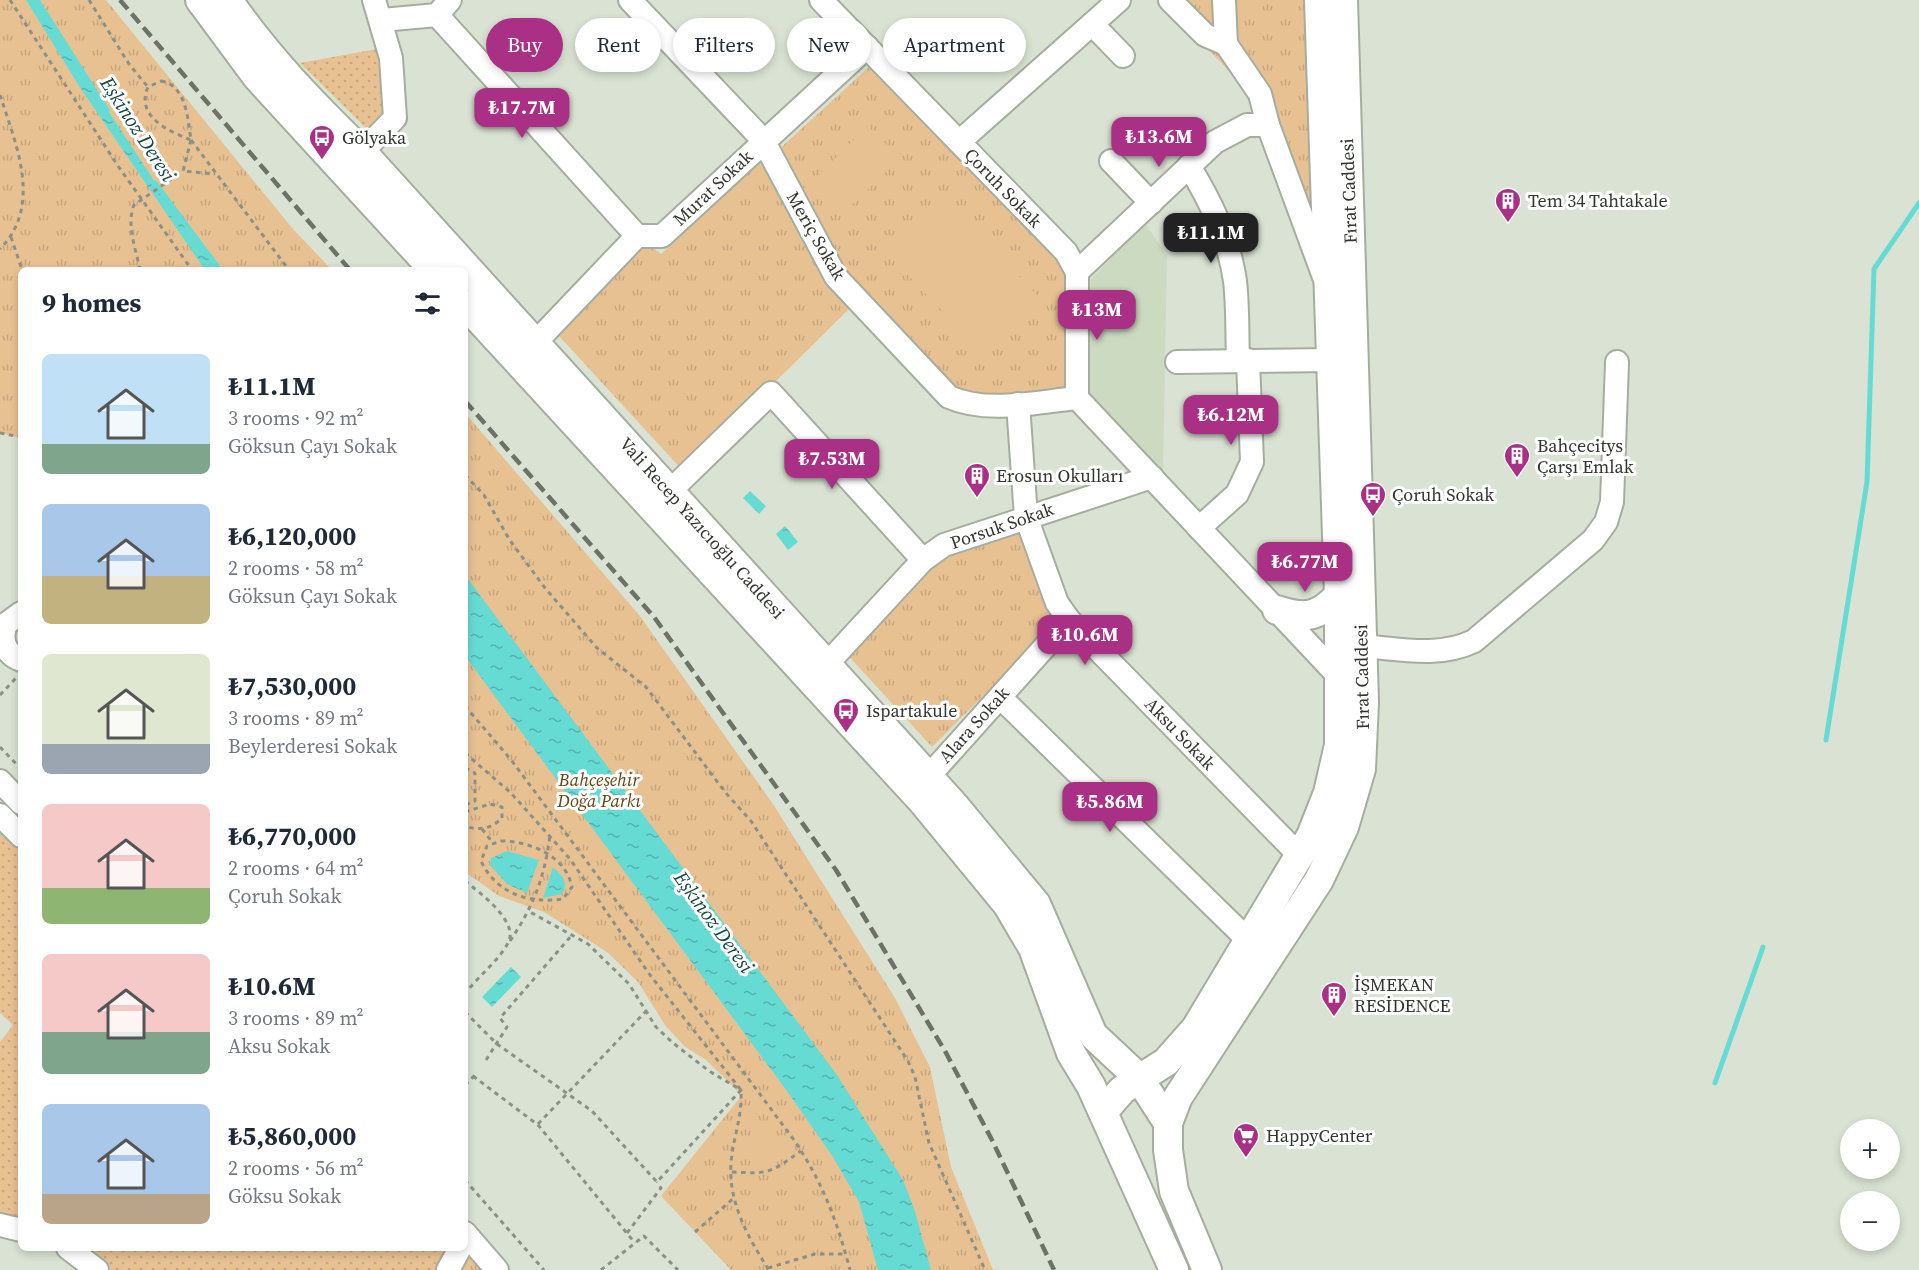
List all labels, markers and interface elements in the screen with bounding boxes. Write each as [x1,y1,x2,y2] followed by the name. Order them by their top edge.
[486,18,563,72] chip: Buy
[575,18,661,72] chip: Rent
[673,18,775,72] chip: Filters
[787,18,871,72] chip: New
[883,18,1026,72] chip: Apartment
[93,70,182,187] water label: Eşkinoz Deresi
[473,88,571,139] pin: ₺17.7M
[488,93,556,121] text: ₺17.7M
[1110,117,1208,168] pin: ₺13.6M
[1125,122,1193,150] text: ₺13.6M
[307,123,337,161] bus stop icon: Gölyaka
[342,125,407,150] place label: Gölyaka
[1334,138,1363,244] street label: Fırat Caddesi
[959,142,1048,233] street label: Çoruh Sokak
[667,144,758,231] street label: Murat Sokak
[1493,186,1523,224] building icon: Tem 34 Tahtakale
[781,187,852,285] street label: Meriç Sokak
[1528,188,1668,213] place label: Tem 34 Tahtakale
[1162,213,1260,264] pin: ₺11.1M
[1177,218,1245,246] text: ₺11.1M
[42,285,141,321] text: 9 homes
[411,287,444,320] icon: filters
[1061,290,1133,341] pin: ₺13M
[1072,295,1122,323] text: ₺13M
[228,368,315,404] text: ₺11.1M
[90,378,162,450] icon: home
[1182,395,1280,446] pin: ₺6.12M
[1197,400,1265,428] text: ₺6.12M
[228,404,364,432] text: 3 rooms · 92 m²
[614,431,791,624] street label: Vali Recep Yazıcıoğlu Caddesi
[228,432,397,460] text: Göksun Çayı Sokak
[1537,433,1634,479] place label: Bahçecitys Çarşı Emlak
[783,439,881,490] pin: ₺7.53M
[1502,441,1532,479] building icon: Bahçecitys Çarşı Emlak
[798,444,866,472] text: ₺7.53M
[962,461,992,499] building icon: Erosun Okulları
[996,463,1123,488] place label: Erosun Okulları
[1358,480,1388,518] bus stop icon: Çoruh Sokak
[1392,482,1494,507] place label: Çoruh Sokak
[947,496,1057,555] street label: Porsuk Sokak
[228,518,356,554] text: ₺6,120,000
[90,528,162,600] icon: home
[1256,542,1354,593] pin: ₺6.77M
[1271,547,1339,575] text: ₺6.77M
[228,554,364,582] text: 2 rooms · 58 m²
[228,582,397,610] text: Göksun Çayı Sokak
[1036,615,1134,666] pin: ₺10.6M
[1051,620,1119,648] text: ₺10.6M
[1348,624,1375,730] street label: Fırat Caddesi
[228,668,356,704] text: ₺7,530,000
[90,678,162,750] icon: home
[933,681,1015,768] street label: Alara Sokak
[1139,692,1221,775] street label: Aksu Sokak
[831,696,861,734] bus stop icon: Ispartakule
[866,698,957,723] place label: Ispartakule
[228,704,364,732] text: 3 rooms · 89 m²
[228,732,397,760] text: Beylerderesi Sokak
[556,767,641,813] park label: Bahçeşehir Doğa Parkı
[1061,782,1159,833] pin: ₺5.86M
[1076,787,1144,815] text: ₺5.86M
[228,818,356,854] text: ₺6,770,000
[90,828,162,900] icon: home
[228,854,364,882] text: 2 rooms · 64 m²
[667,864,761,979] water label: Eşkinoz Deresi
[228,882,341,910] text: Çoruh Sokak
[228,968,315,1004] text: ₺10.6M
[1354,972,1451,1018] place label: İŞMEKAN RESİDENCE
[90,978,162,1050] icon: home
[1319,980,1349,1018] building icon: İŞMEKAN RESİDENCE
[228,1004,364,1032] text: 3 rooms · 89 m²
[228,1032,330,1060] text: Aksu Sokak
[228,1118,356,1154] text: ₺5,860,000
[1840,1119,1900,1251] map controls
[1840,1119,1900,1179] button: +
[1231,1121,1261,1159] supermarket icon: HappyCenter
[1266,1123,1373,1148] place label: HappyCenter
[90,1128,162,1200] icon: home
[228,1154,364,1182] text: 2 rooms · 56 m²
[228,1182,341,1210] text: Göksu Sokak
[1840,1191,1900,1251] button: −

